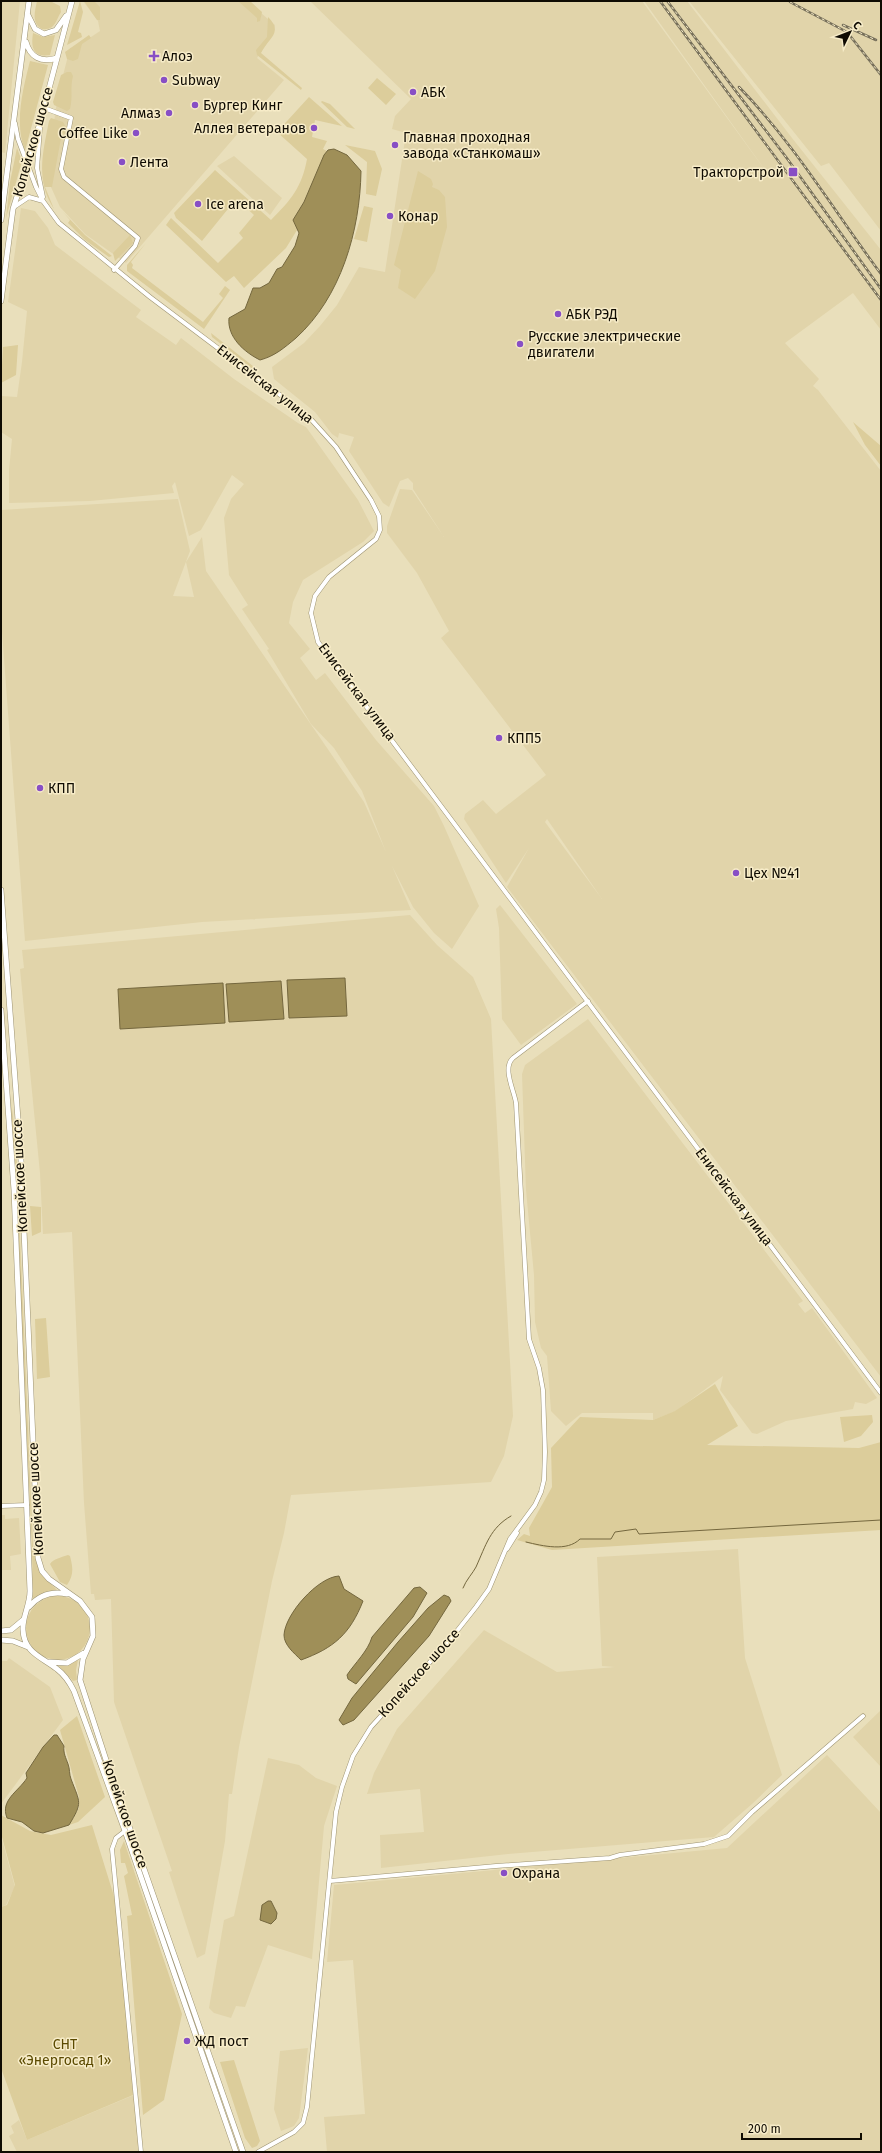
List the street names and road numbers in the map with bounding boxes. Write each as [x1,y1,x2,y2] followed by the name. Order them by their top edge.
[9,85,57,199] street label: Копейское шоссе
[213,341,317,427] street label: Енисейская улица
[315,640,399,744] street label: Енисейская улица
[9,1119,31,1233] street label: Копейское шоссе
[692,1145,776,1249] street label: Енисейская улица
[25,1442,47,1556] street label: Копейское шоссе
[375,1625,463,1721] street label: Копейское шоссе
[98,1758,152,1870] street label: Копейское шоссе

